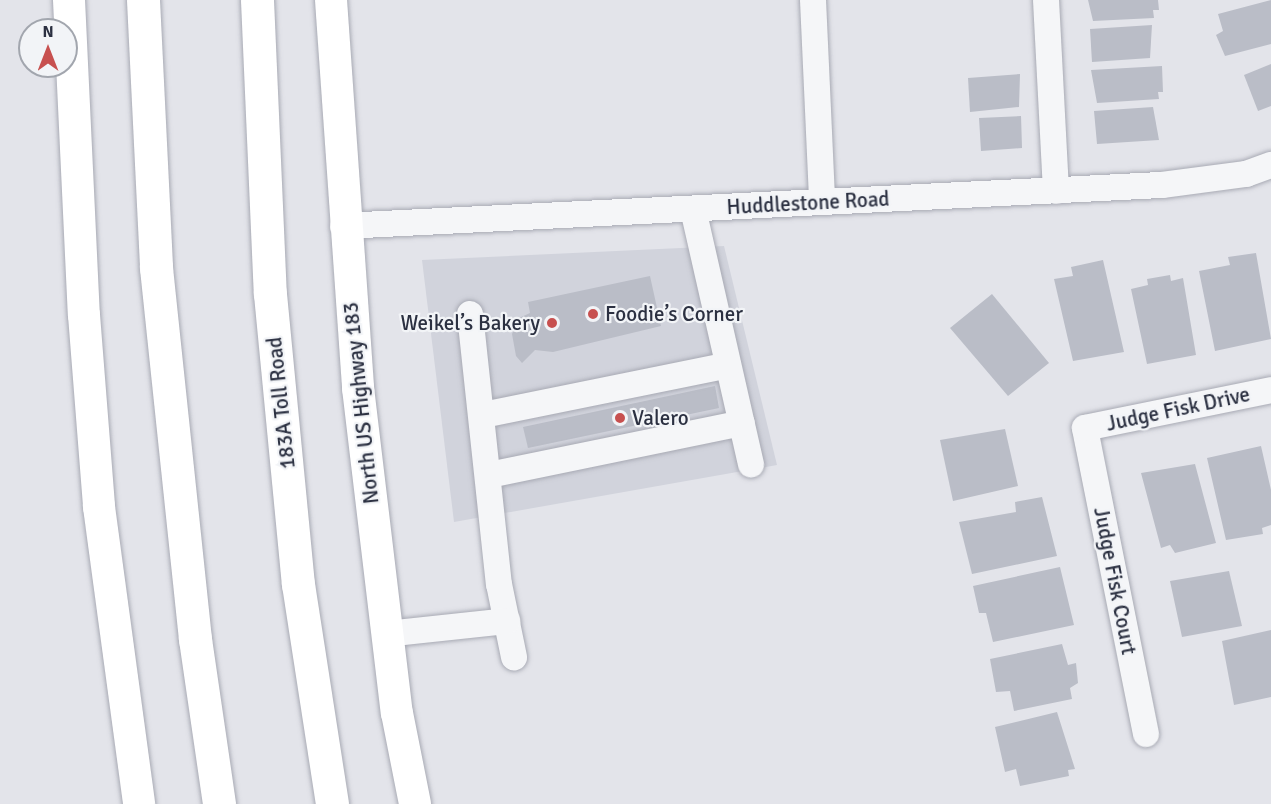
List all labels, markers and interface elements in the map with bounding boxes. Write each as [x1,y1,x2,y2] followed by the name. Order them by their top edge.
[18,18,78,78] north arrow
[42,22,54,42] text: N
[726,186,890,220] street label: Huddlestone Road
[338,301,384,505] street label: North US Highway 183
[605,301,743,327] place label: Foodie’s Corner
[586,307,600,321] marker: Foodie’s Corner
[400,310,540,336] place label: Weikel’s Bakery
[545,316,559,330] marker: Weikel’s Bakery
[262,336,300,470] street label: 183A Toll Road
[1104,381,1252,437] street label: Judge Fisk Drive
[632,405,689,431] place label: Valero
[613,411,627,425] marker: Valero
[1088,505,1142,657] street label: Judge Fisk Court

